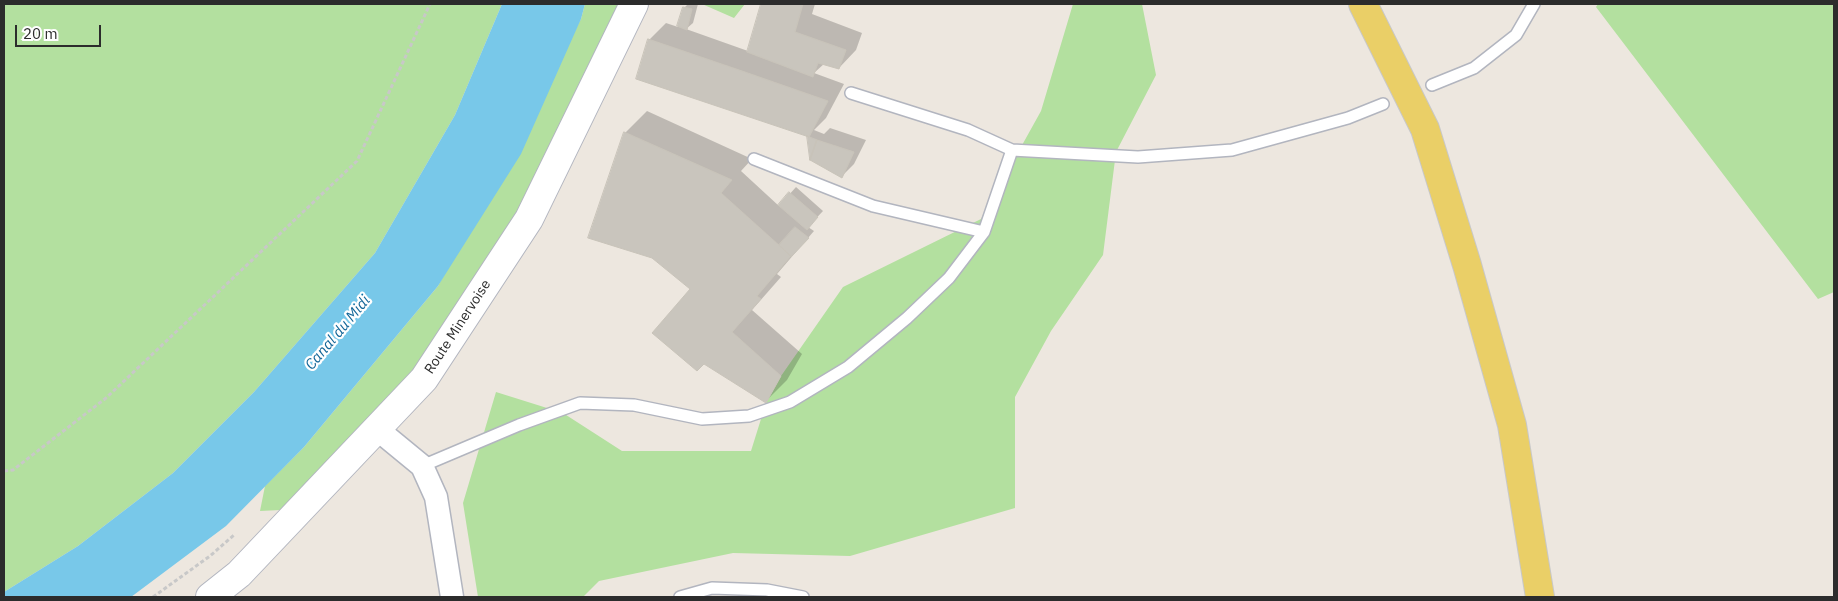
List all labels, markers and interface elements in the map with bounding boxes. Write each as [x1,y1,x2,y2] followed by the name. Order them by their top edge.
[18,15,104,47] scale bar
[23,24,58,43] text: 20 m
[421,277,495,377] street label: Route Minervoise
[302,292,374,374] water label: Canal du Midi

